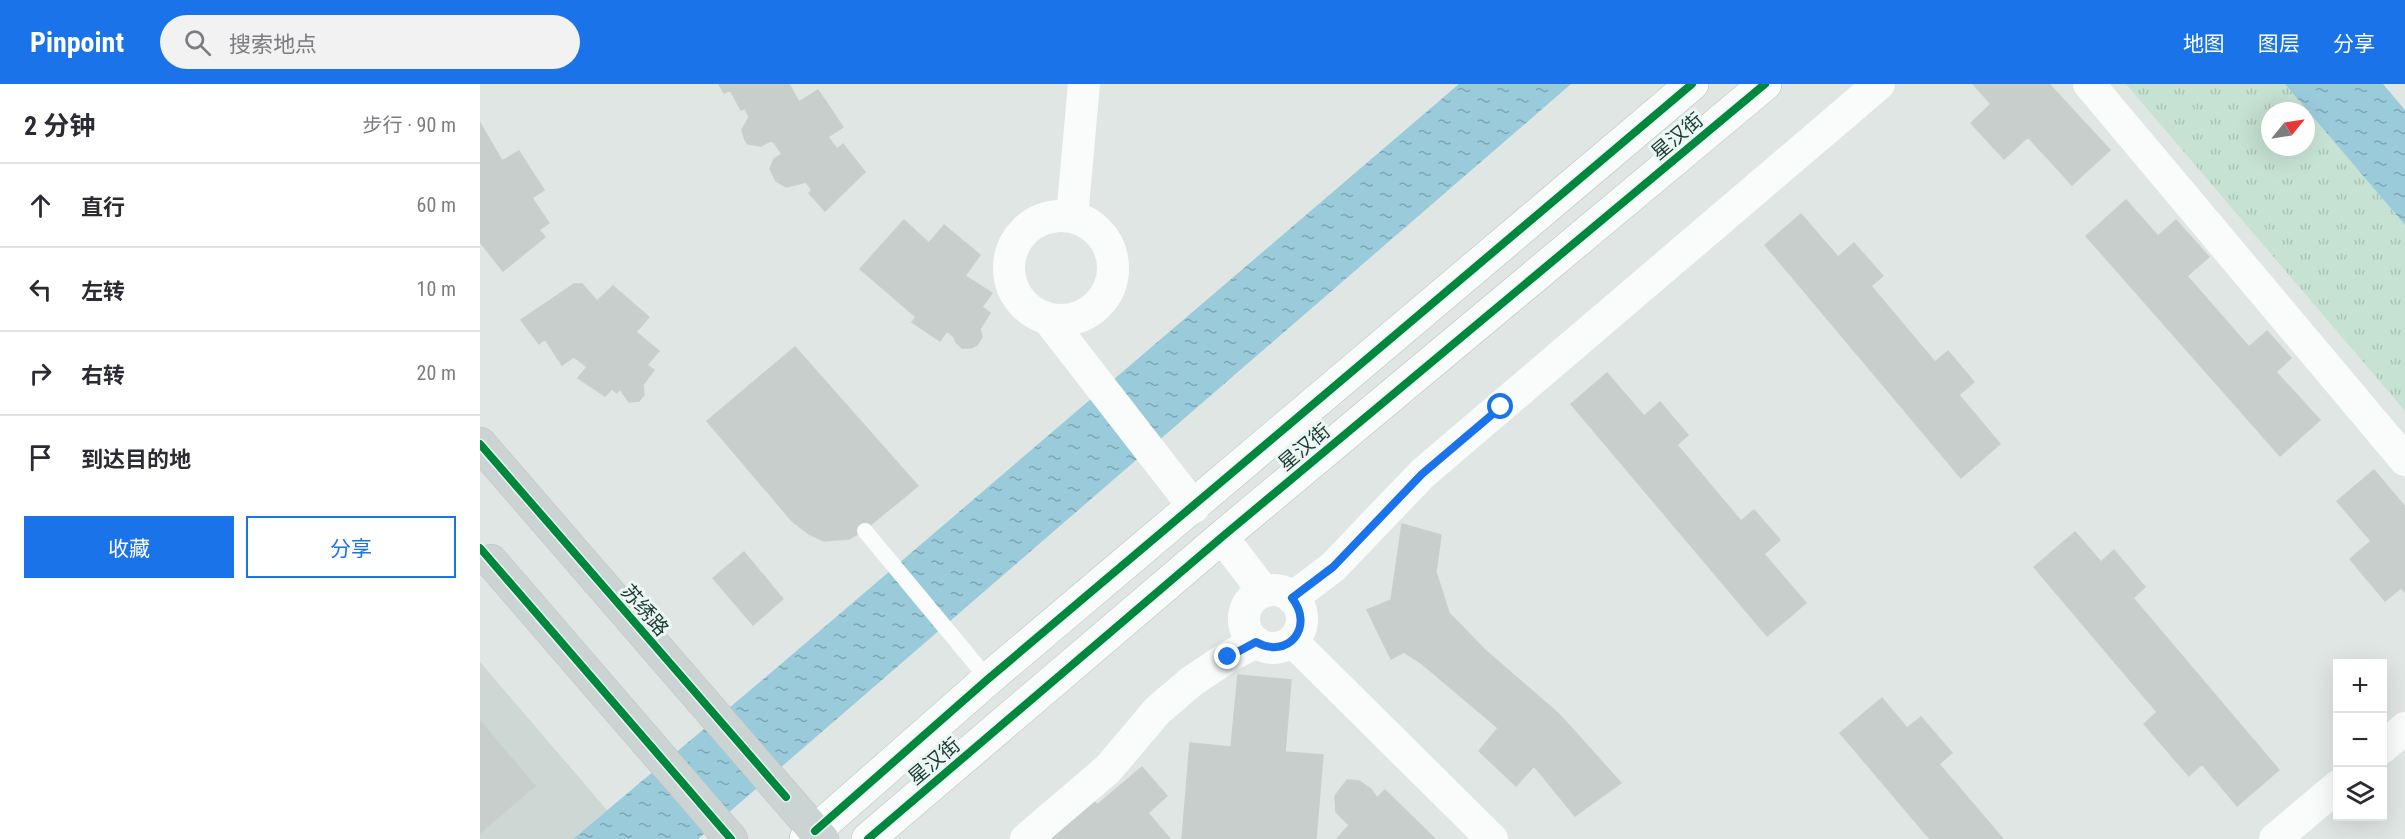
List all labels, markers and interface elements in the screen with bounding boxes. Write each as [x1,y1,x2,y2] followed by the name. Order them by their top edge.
[160,15,580,69] search box
[30,26,124,59] text: Pinpoint
[181,26,214,59] icon: search
[229,32,317,57] text: 搜索地点
[2183,32,2225,56] text: 地图
[2258,32,2300,56] text: 图层
[2333,32,2375,56] text: 分享
[2261,102,2315,156] north arrow
[1646,108,1708,164] street label: 星汉街
[24,111,95,141] text: 2 分钟
[363,113,456,137] text: 步行 · 90 m
[24,189,57,222] icon: ahead
[417,193,456,217] text: 60 m
[81,195,125,220] text: 直行
[24,273,57,306] icon: left
[417,277,456,301] text: 10 m
[81,279,125,304] text: 左转
[24,357,57,390] icon: right
[417,361,456,385] text: 20 m
[81,363,125,388] text: 右转
[1487,393,1513,419] route start
[1273,419,1335,475] street label: 星汉街
[24,441,57,474] icon: arrive
[81,447,191,472] text: 到达目的地
[24,516,234,578] button: 收藏
[246,516,456,578] button: 分享
[616,579,674,641] street label: 苏绣路
[1214,643,1240,669] route end
[2333,659,2387,821] map controls
[2333,659,2387,713] button: +
[2333,713,2387,767] button: −
[903,733,965,789] street label: 星汉街
[2333,767,2387,821] button: layers

